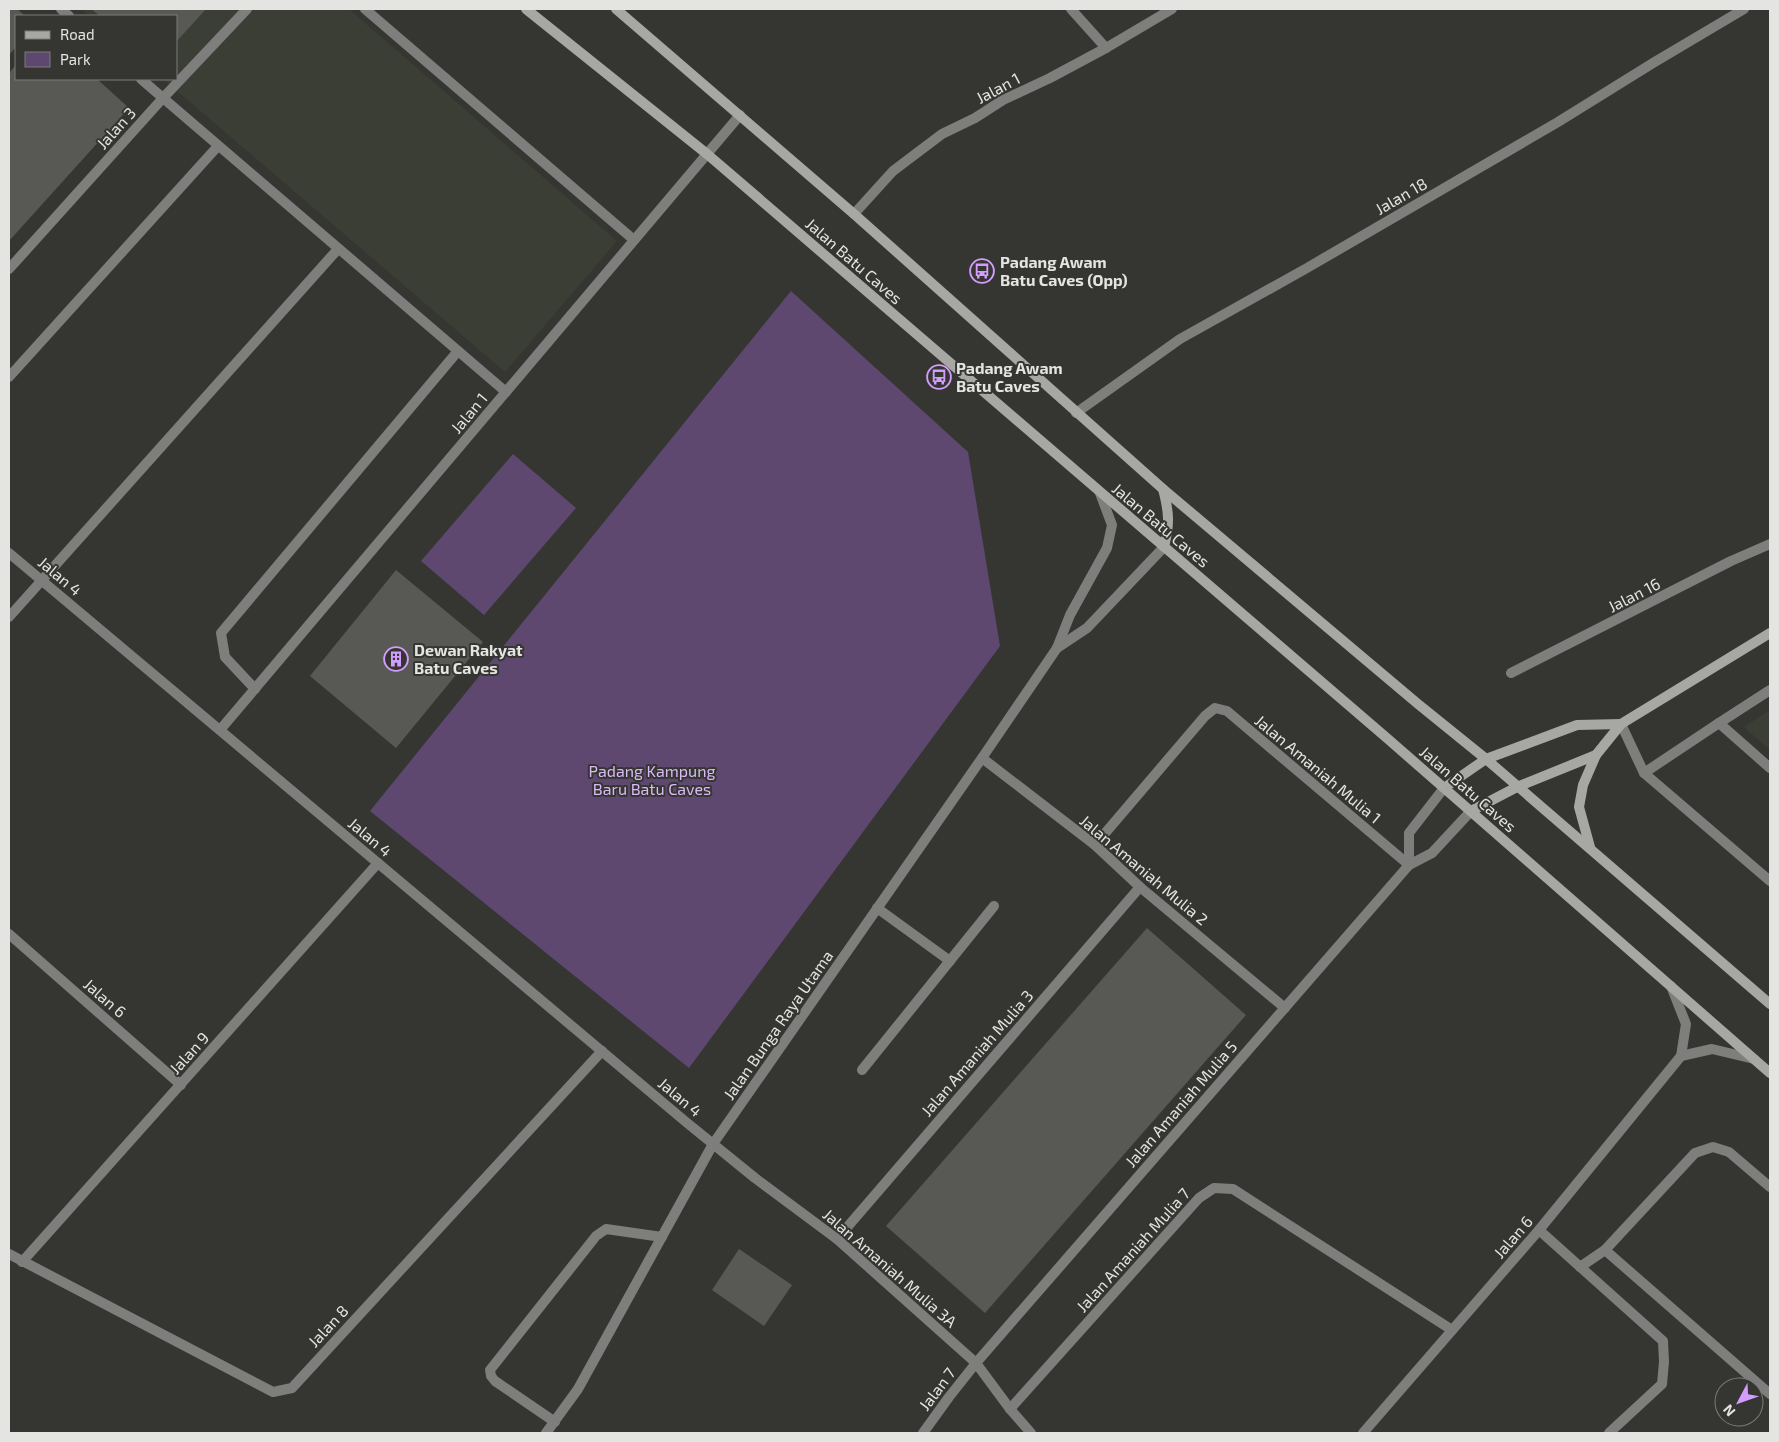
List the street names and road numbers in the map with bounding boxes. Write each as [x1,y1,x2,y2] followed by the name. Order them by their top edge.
[973,68,1023,107] street label: Jalan 1
[92,103,139,152] street label: Jalan 3
[1371,173,1430,218] street label: Jalan 18
[802,214,906,308] street label: Jalan Batu Caves
[446,389,491,437] street label: Jalan 1
[1109,478,1214,571] street label: Jalan Batu Caves
[35,552,86,599] street label: Jalan 4
[1604,573,1663,616] street label: Jalan 16
[1252,710,1385,827] street label: Jalan Amaniah Mulia 1
[1416,742,1520,836] street label: Jalan Batu Caves
[1077,811,1212,929] street label: Jalan Amaniah Mulia 2
[345,813,396,860] street label: Jalan 4
[719,946,836,1103] street label: Jalan Bunga Raya Utama
[80,974,130,1021] street label: Jalan 6
[917,986,1037,1120] street label: Jalan Amaniah Mulia 3
[165,1028,212,1078] street label: Jalan 9
[1121,1037,1241,1171] street label: Jalan Amaniah Mulia 5
[655,1073,706,1120] street label: Jalan 4
[1072,1184,1193,1316] street label: Jalan Amaniah Mulia 7
[820,1204,961,1331] street label: Jalan Amaniah Mulia 3A
[1489,1212,1536,1262] street label: Jalan 6
[304,1301,352,1351] street label: Jalan 8
[914,1363,959,1414] street label: Jalan 7

